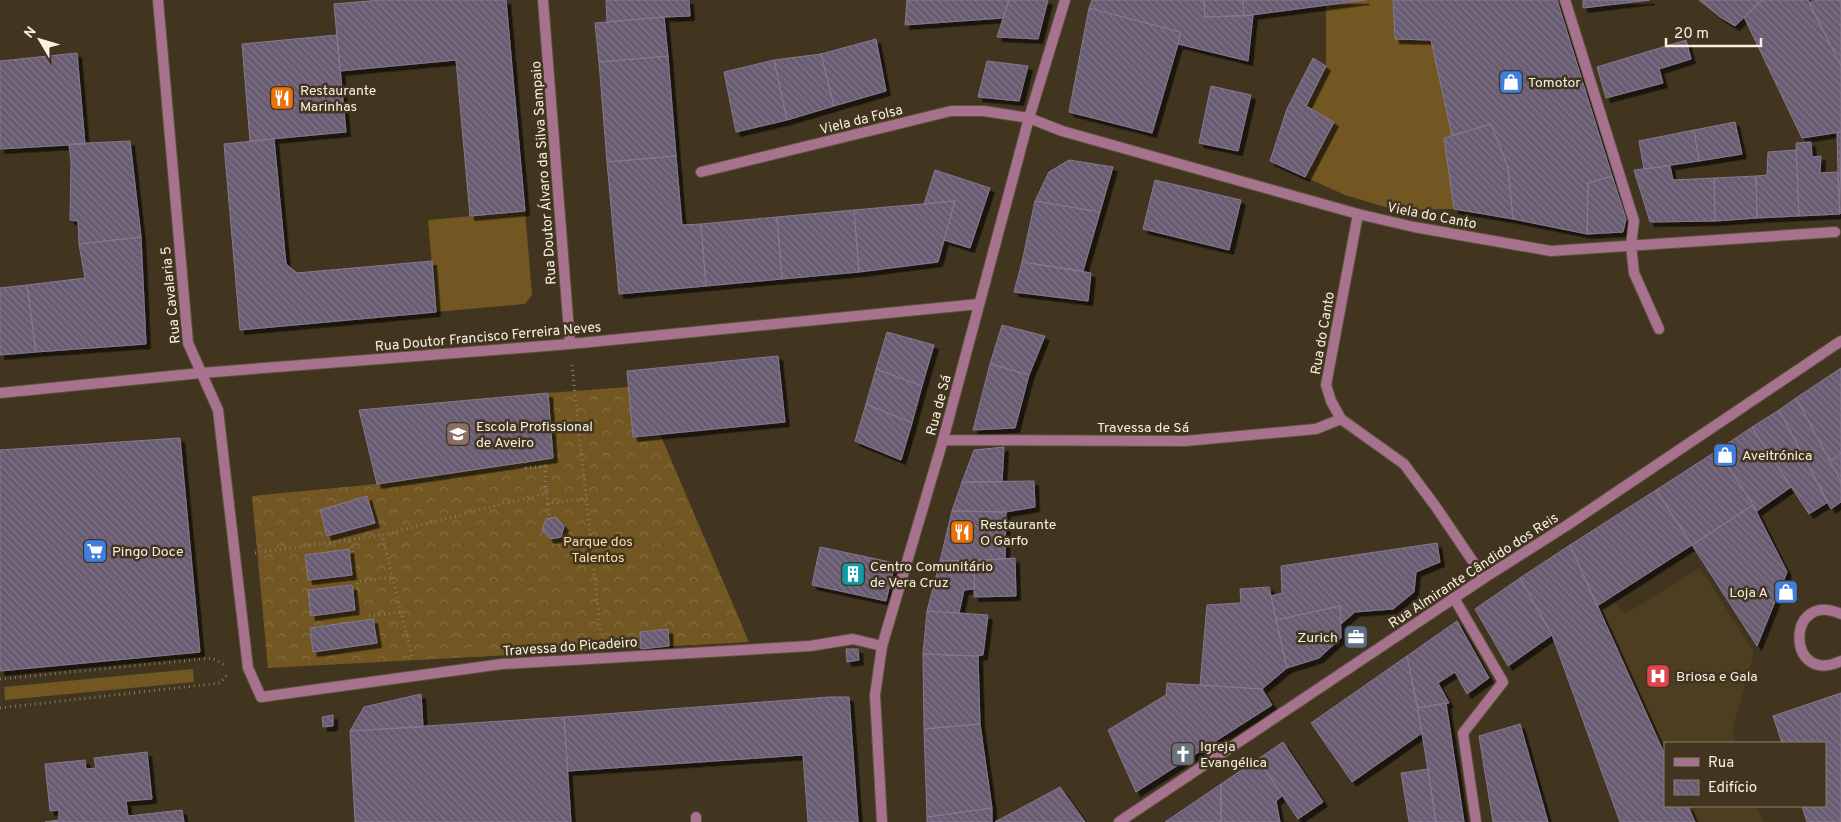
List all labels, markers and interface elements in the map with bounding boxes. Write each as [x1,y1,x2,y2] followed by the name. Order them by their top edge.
[15,15,65,65] north arrow
[1666,15,1761,47] scale bar
[21,24,41,42] text: N
[1674,25,1709,44] text: 20 m
[527,60,561,285] street label: Rua Doutor Álvaro da Silva Sampaio
[1498,69,1524,95] shop icon: Tomotor
[1528,75,1581,92] place label: Tomotor
[300,83,376,116] place label: Restaurante Marinhas
[269,85,295,111] restaurant icon: Restaurante Marinhas
[818,102,905,139] street label: Viela da Folsa
[1386,199,1478,234] street label: Viela do Canto
[158,245,185,344] street label: Rua Cavalaria 5
[1308,290,1339,376] street label: Rua do Canto
[374,319,602,356] street label: Rua Doutor Francisco Ferreira Neves
[923,373,956,438] street label: Rua de Sá
[476,419,593,452] place label: Escola Profissional de Aveiro
[1097,420,1189,437] street label: Travessa de Sá
[445,421,471,447] school or university icon: Escola Profissional de Aveiro
[1712,442,1738,468] shop icon: Aveitrónica
[1742,448,1812,465] place label: Aveitrónica
[1386,510,1562,633] street label: Rua Almirante Cândido dos Reis
[980,517,1056,550] place label: Restaurante O Garfo
[949,519,975,545] restaurant icon: Restaurante O Garfo
[563,534,633,567] park label: Parque dos Talentos
[82,538,108,564] supermarket icon: Pingo Doce
[112,544,183,561] place label: Pingo Doce
[870,559,993,592] place label: Centro Comunitário de Vera Cruz
[840,561,866,587] building icon: Centro Comunitário de Vera Cruz
[1773,579,1799,605] shop icon: Loja A
[1729,585,1768,602] place label: Loja A
[1343,624,1369,650] office icon: Zurich
[1297,630,1338,647] place label: Zurich
[502,634,638,661] street label: Travessa do Picadeiro
[1645,663,1671,689] hospital icon: Briosa e Gala
[1676,669,1758,686] place label: Briosa e Gala
[1200,739,1267,772] place label: Igreja Evangélica
[1170,741,1196,767] church icon: Igreja Evangélica
[1664,742,1826,807] legend
[1708,754,1734,773] text: Rua
[1708,779,1757,798] text: Edifício

